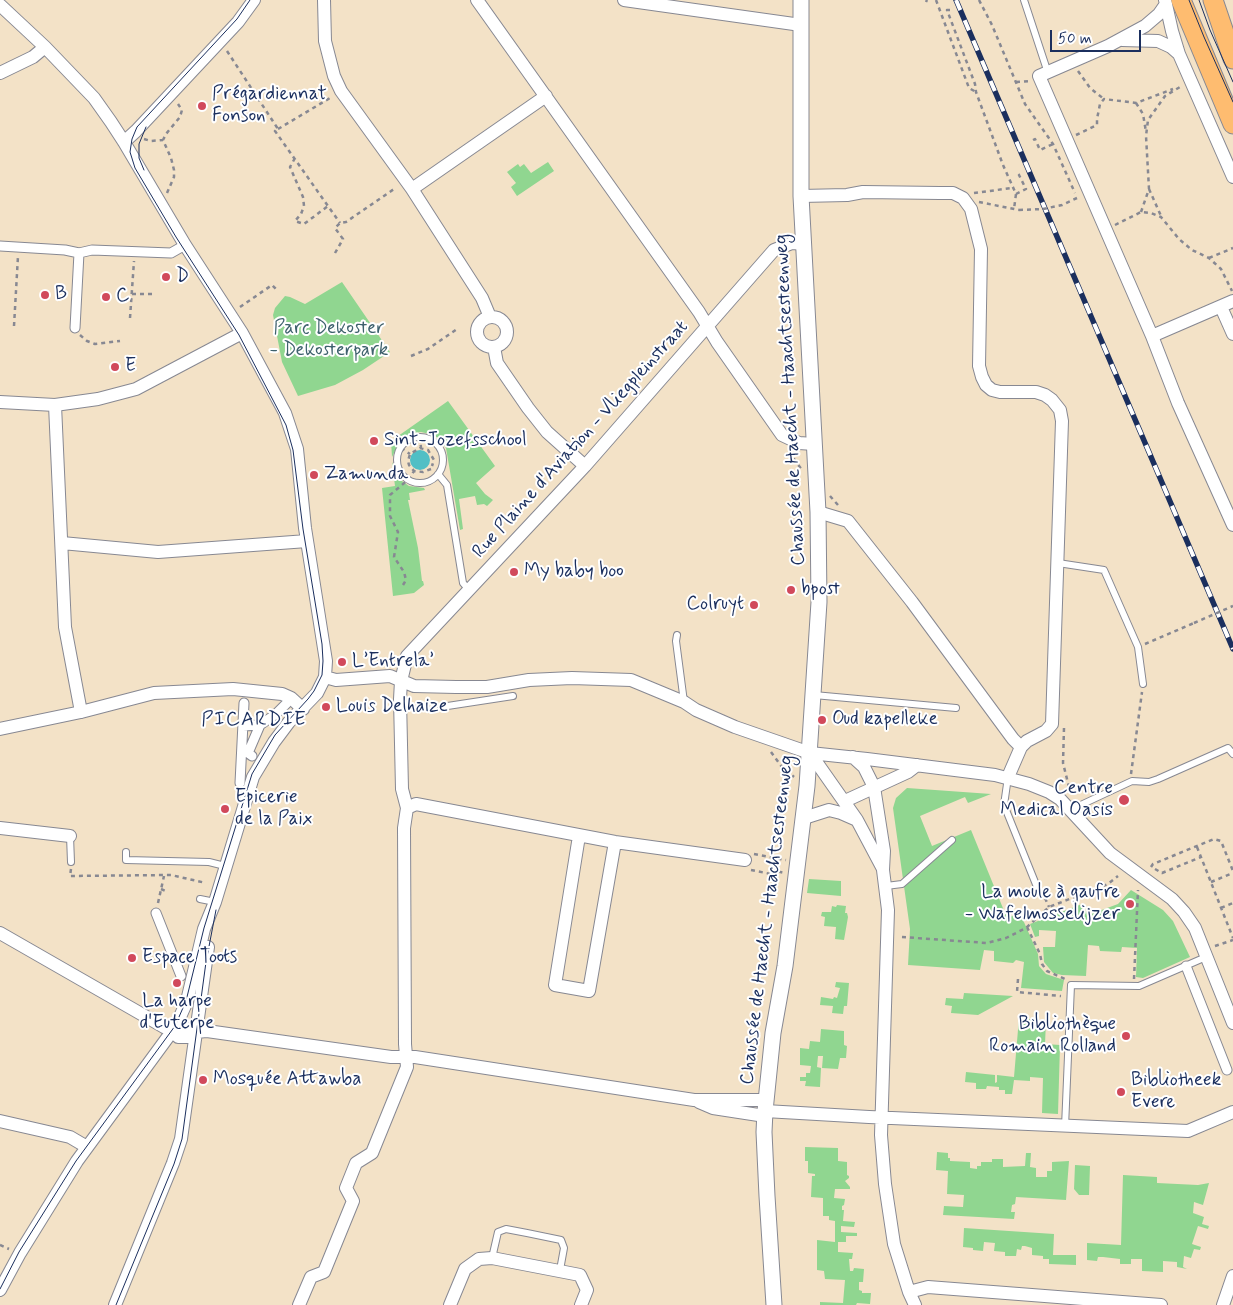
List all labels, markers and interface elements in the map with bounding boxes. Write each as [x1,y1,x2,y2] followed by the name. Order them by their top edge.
[1053,20,1144,52] scale bar
[1058,29,1092,49] text: 50 m
[212,84,327,128] place label: Prégardiennat Fonson
[196,100,208,112] marker: Prégardiennat Fonson
[771,234,811,566] street label: Chaussée de Haecht - Haachtsesteenweg
[176,266,189,288] place label: D
[160,271,172,283] marker: D
[55,284,67,306] place label: B
[116,286,130,308] place label: C
[39,289,51,301] marker: B
[100,291,112,303] marker: C
[468,317,694,563] street label: Rue Plaine d'Aviation - Vliegpleinstraat
[270,318,388,362] park label: Parc Dekoster - Dekosterpark
[125,356,136,378] place label: E
[109,361,121,373] marker: E
[384,430,527,452] place label: Sint-Jozefsschool
[368,435,380,447] marker: Sint-Jozefsschool
[324,464,408,486] place label: Zamunda
[308,469,320,481] marker: Zamunda
[524,561,624,583] place label: My baby boo
[508,566,520,578] marker: My baby boo
[801,579,840,601] place label: bpost
[785,584,797,596] marker: bpost
[687,594,744,616] place label: Colruyt
[748,599,760,611] marker: Colruyt
[352,651,434,673] place label: L’Entrela’
[336,656,348,668] marker: L’Entrela’
[336,696,448,718] place label: Louis Delhaize
[320,701,332,713] marker: Louis Delhaize
[203,709,305,733] district label: PICARDIE
[832,709,938,731] place label: Oud kapelleke
[816,714,828,726] marker: Oud kapelleke
[736,754,800,1086] street label: Chaussée de Haecht - Haachtsesteenweg
[1000,778,1113,822] place label: Centre Medical Oasis
[235,787,312,831] place label: Epicerie de la Paix
[1117,793,1131,807] marker: Centre Medical Oasis
[219,803,231,815] marker: Epicerie de la Paix
[965,882,1120,926] place label: La moule à gaufre - Wafelmosselijzer
[1124,898,1136,910] marker: La moule à gaufre - Wafelmosselijzer
[142,947,237,969] place label: Espace Toots
[126,952,138,964] marker: Espace Toots
[171,977,183,989] marker: La harpe d'Euterpe
[140,991,214,1035] place label: La harpe d'Euterpe
[989,1014,1116,1058] place label: Bibliothèque Romain Rolland
[1120,1030,1132,1042] marker: Bibliothèque Romain Rolland
[213,1069,362,1091] place label: Mosquée Attawba
[1131,1070,1221,1114] place label: Bibliotheek Evere
[197,1074,209,1086] marker: Mosquée Attawba
[1115,1086,1127,1098] marker: Bibliotheek Evere

